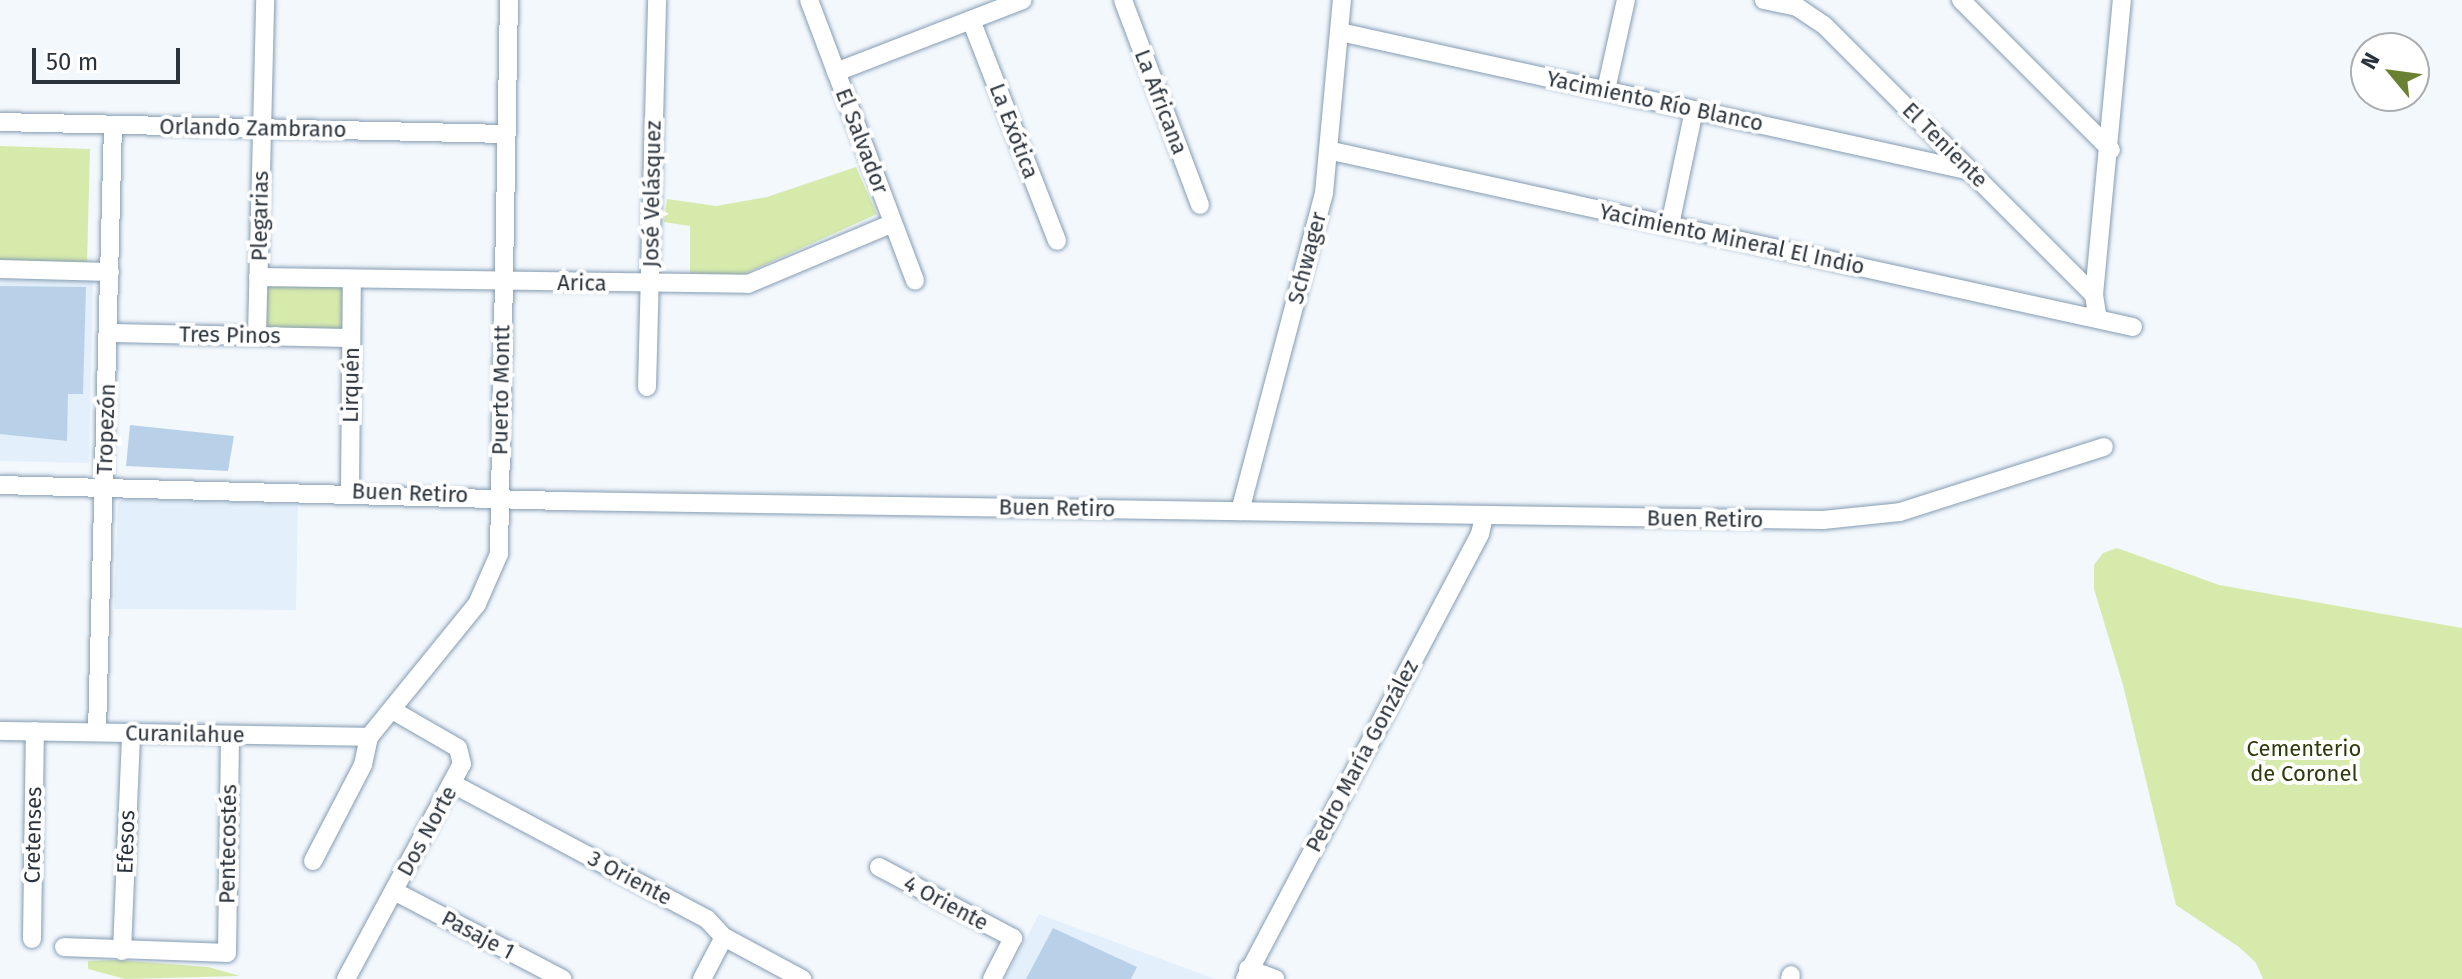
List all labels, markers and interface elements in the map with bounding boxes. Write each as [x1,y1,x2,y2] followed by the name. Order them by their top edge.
[36,32,184,82] scale bar
[2350,32,2430,112] north arrow
[1129,46,1193,158] street label: La Africana
[46,48,98,76] text: 50 m
[2355,48,2386,74] text: N
[1544,65,1766,137] street label: Yacimiento Río Blanco
[984,80,1044,182] street label: La Exótica
[830,85,894,197] street label: El Salvador
[1897,97,1993,193] street label: El Teniente
[159,113,347,143] street label: Orlando Zambrano
[638,120,666,268] street label: José Velásquez
[246,170,274,262] street label: Plegarias
[1597,198,1867,280] street label: Yacimiento Mineral El Indio
[1282,209,1332,307] street label: Schwager
[557,269,607,297] street label: Arica
[179,321,281,349] street label: Tres Pinos
[487,325,515,455] street label: Puerto Montt
[337,347,365,423] street label: Lirquén
[91,383,121,475] street label: Tropezón
[351,478,469,508] street label: Buen Retiro
[998,494,1116,522] street label: Buen Retiro
[1646,505,1764,533] street label: Buen Retiro
[1300,655,1424,857] street label: Pedro María González
[125,720,245,748] street label: Curanilahue
[2247,735,2361,786] park label: Cementerio de Coronel
[391,781,463,881] street label: Dos Norte
[214,784,242,904] street label: Pentecostés
[19,786,47,884] street label: Cretenses
[112,810,140,874] street label: Efesos
[584,845,676,911] street label: 3 Oriente
[899,870,993,936] street label: 4 Oriente
[437,905,519,965] street label: Pasaje 1

